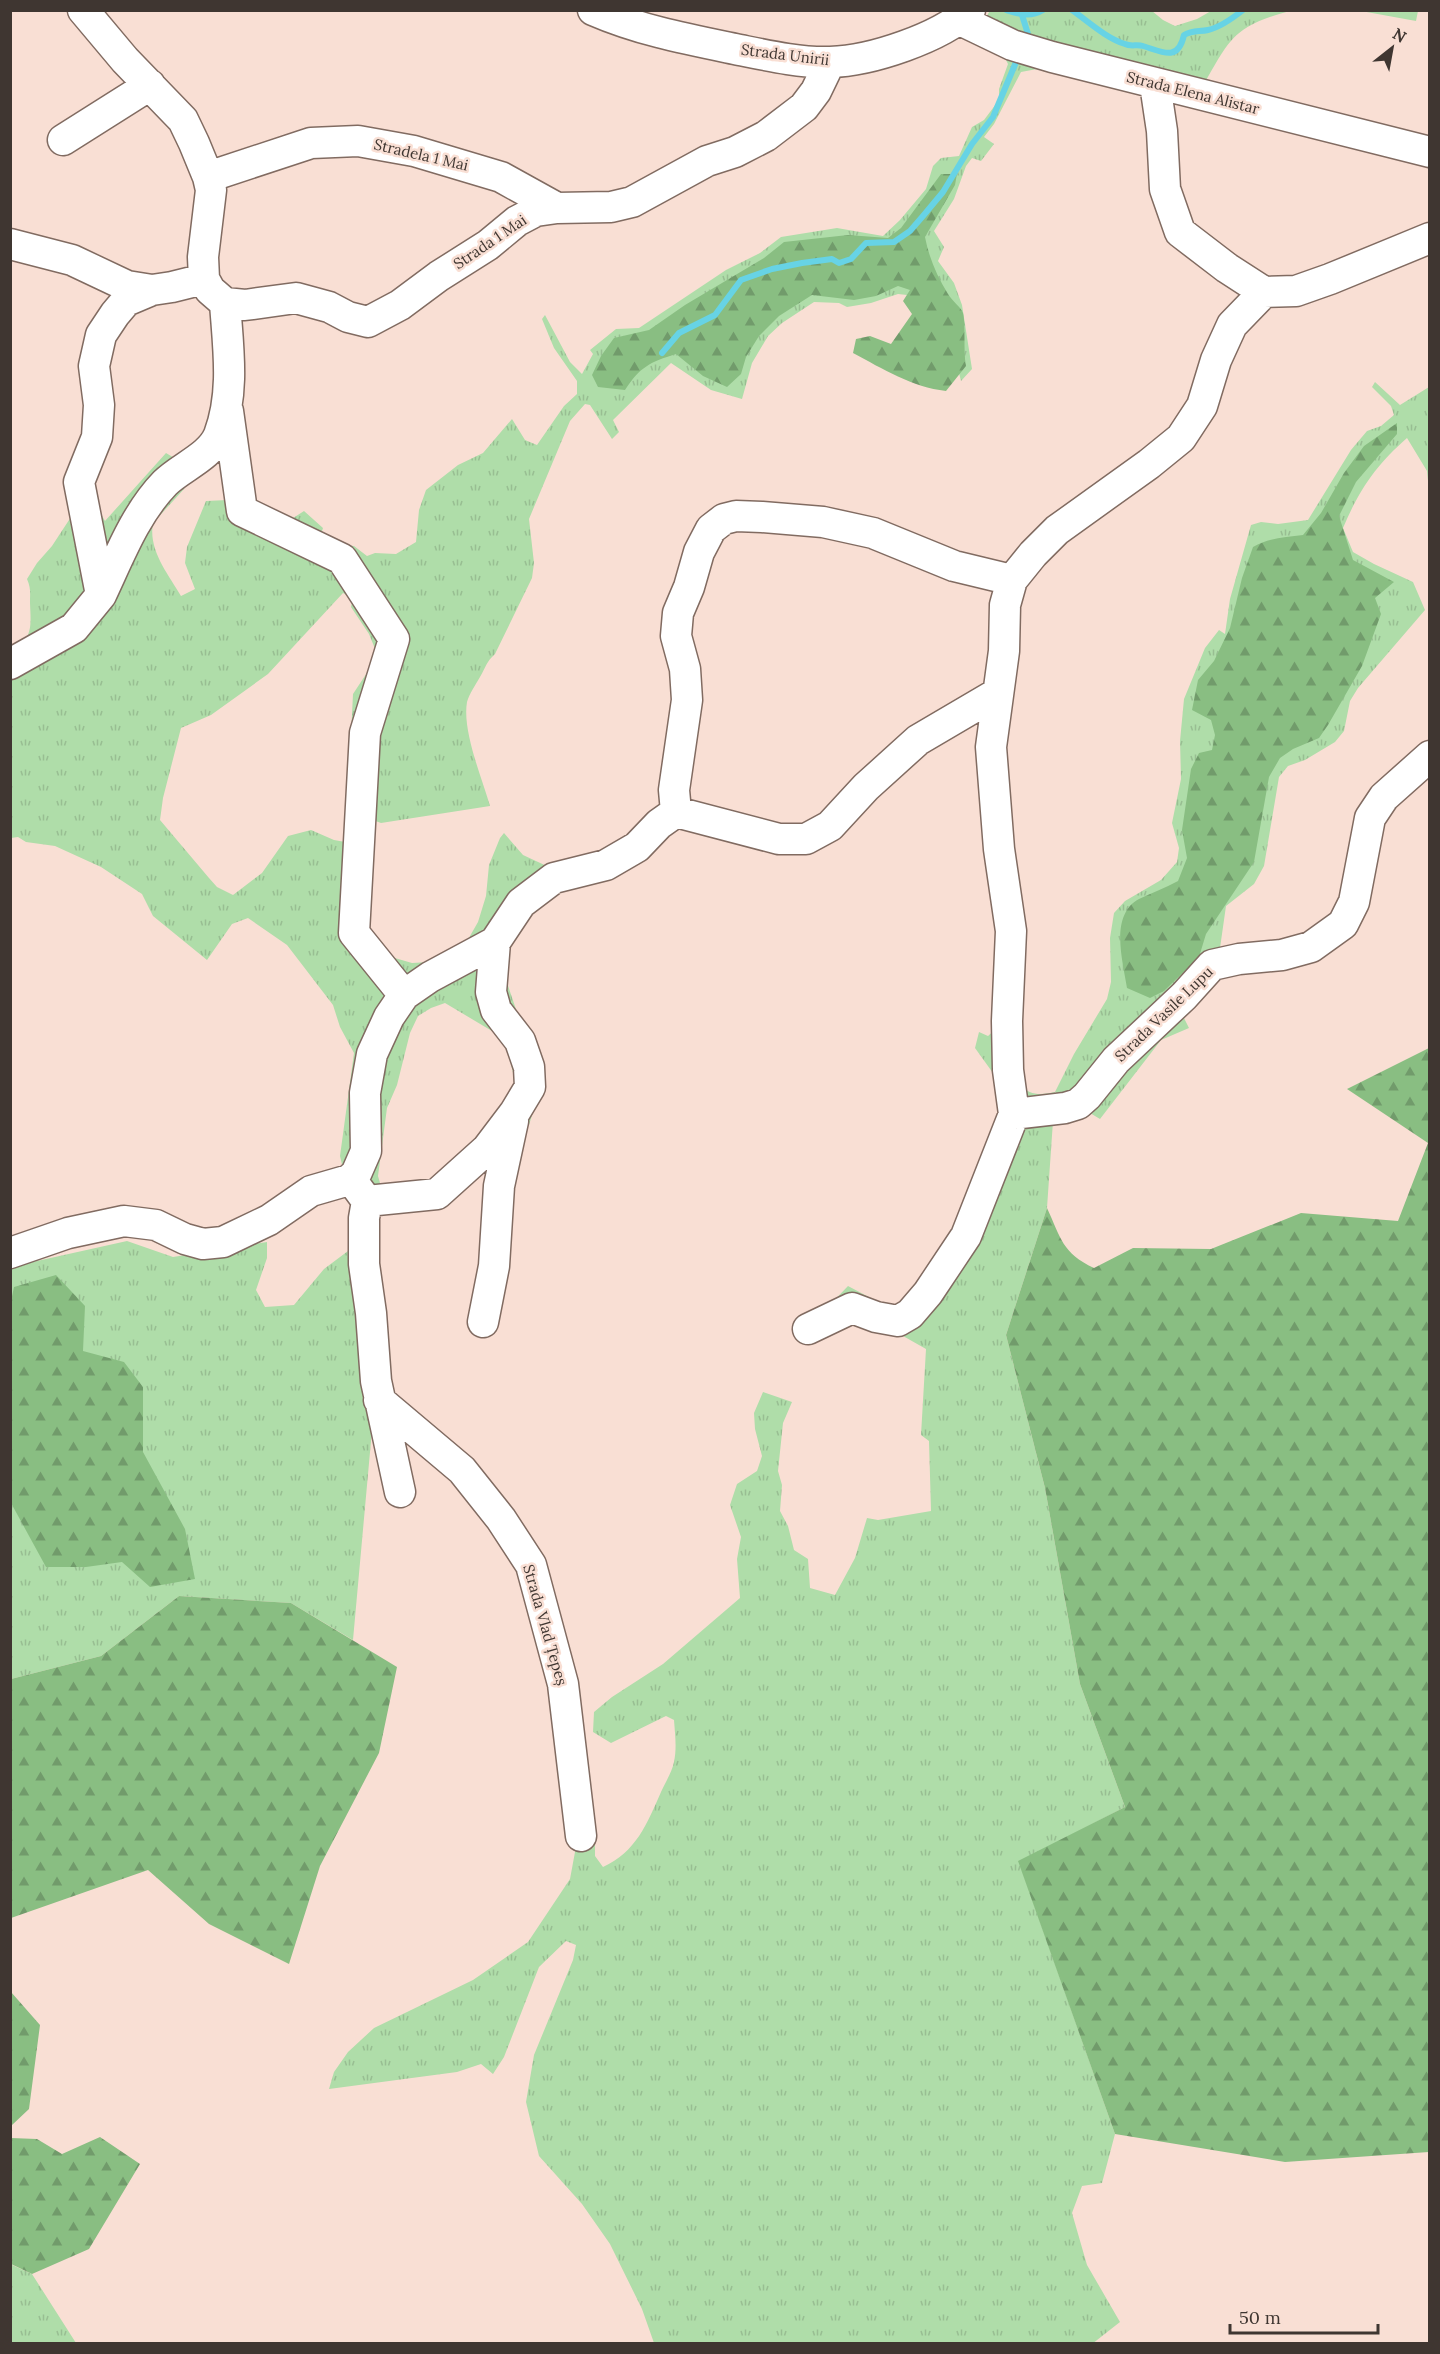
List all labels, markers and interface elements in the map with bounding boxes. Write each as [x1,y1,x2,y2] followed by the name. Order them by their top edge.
[1362,18,1422,78] north arrow
[1389,23,1410,47] text: N
[740,40,830,69] street label: Strada Unirii
[1125,67,1262,118] street label: Strada Elena Alistar
[372,134,470,175] street label: Stradela 1 Mai
[450,210,530,273] street label: Strada 1 Mai
[1111,962,1217,1065] street label: Strada Vasile Lupu
[518,1562,572,1688] street label: Strada Vlad Țepeș
[1230,2297,1378,2335] scale bar
[1239,2306,1281,2329] text: 50 m

